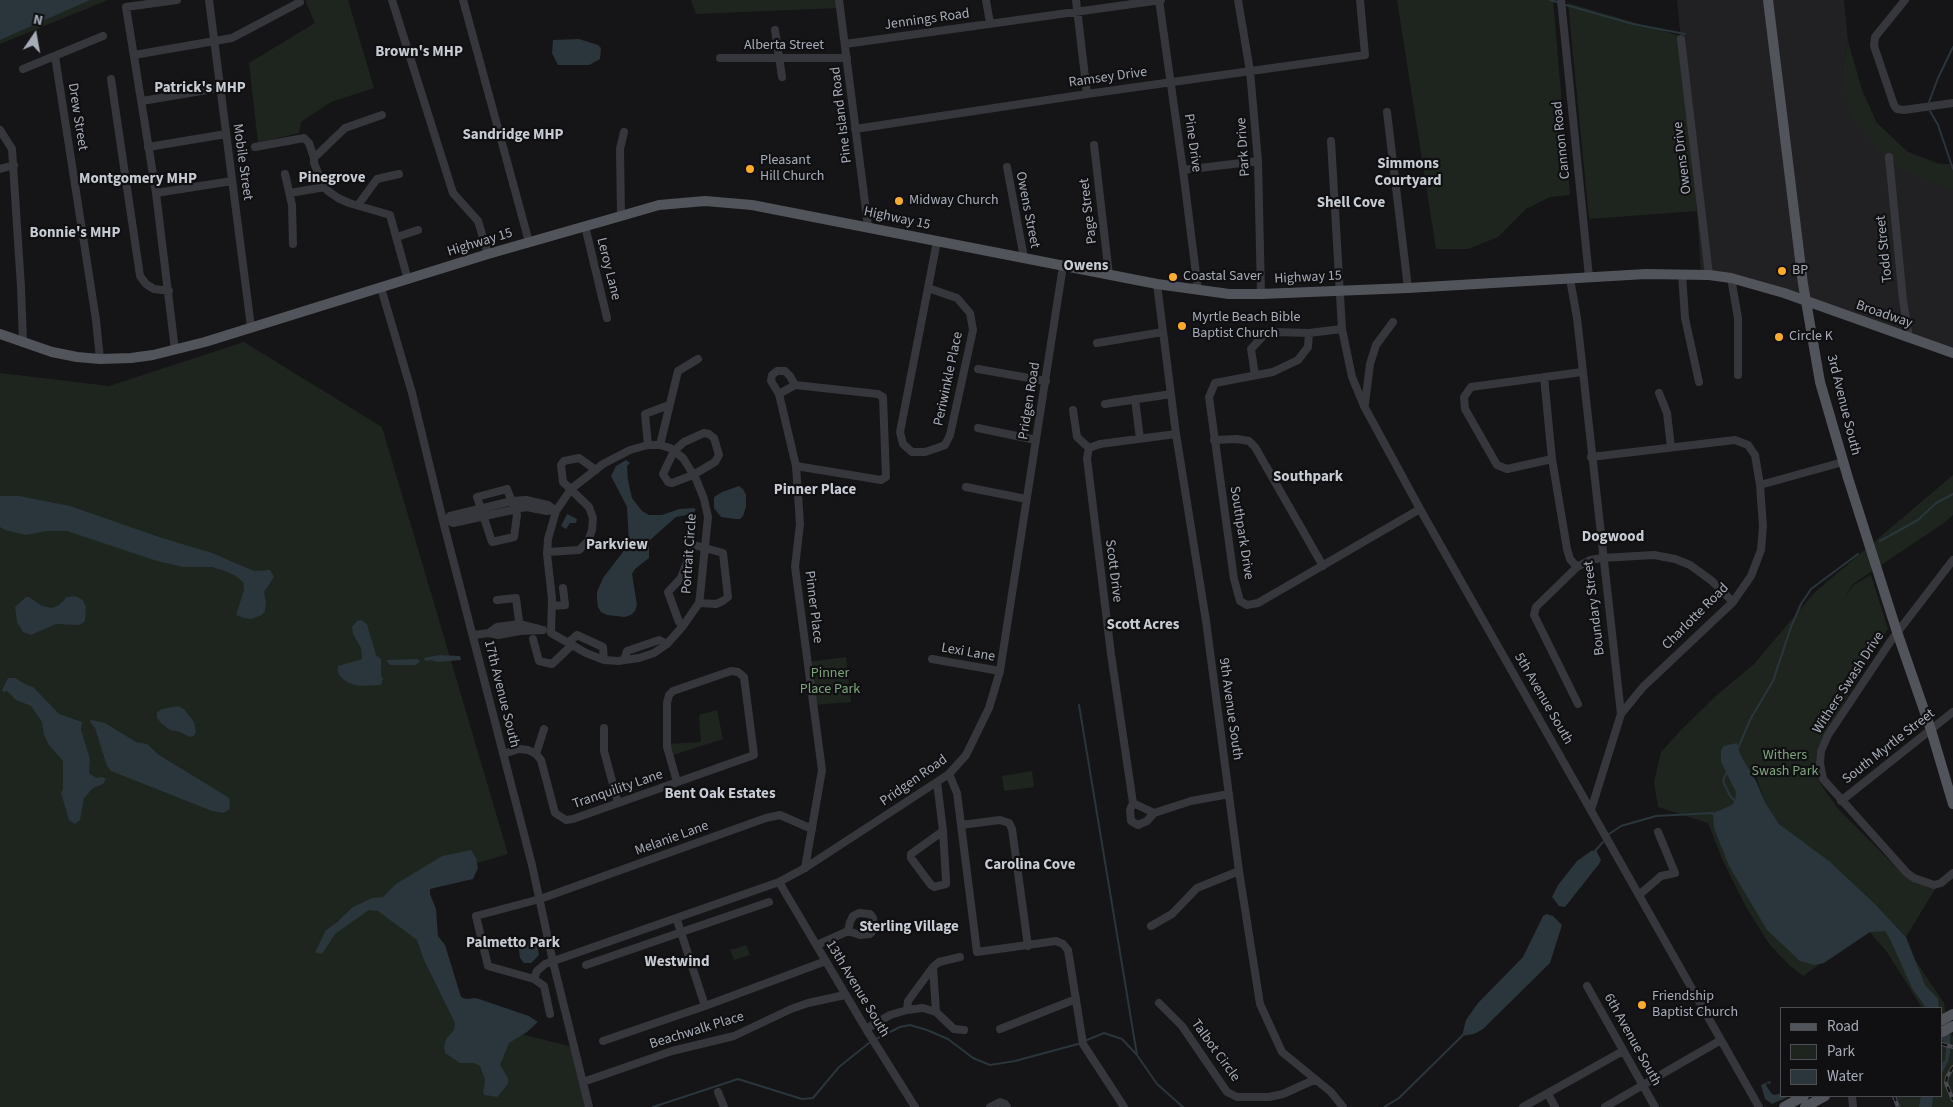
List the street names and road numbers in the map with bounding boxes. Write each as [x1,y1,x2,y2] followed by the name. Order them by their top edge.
[883,6,971,34] street label: Jennings Road
[744,38,824,54] street label: Alberta Street
[1068,64,1148,92] street label: Ramsey Drive
[828,66,856,164] street label: Pine Island Road
[63,82,91,152] street label: Drew Street
[1550,100,1574,180] street label: Cannon Road
[1180,113,1204,173] street label: Pine Drive
[1234,117,1254,177] street label: Park Drive
[1670,121,1696,195] street label: Owens Drive
[228,123,256,201] street label: Mobile Street
[1011,170,1043,250] street label: Owens Street
[1077,177,1101,245] street label: Page Street
[862,204,932,234] street label: Highway 15
[1873,215,1897,283] street label: Todd Street
[445,225,515,261] street label: Highway 15
[592,236,624,302] street label: Leroy Lane
[1274,268,1342,288] street label: Highway 15
[1854,298,1914,332] street label: Broadway
[931,330,967,428] street label: Periwinkle Place
[1822,353,1864,457] street label: 3rd Avenue South
[1016,361,1044,441] street label: Pridgen Road
[1225,485,1257,581] street label: Southpark Drive
[679,513,701,595] street label: Portrait Circle
[1101,539,1125,603] street label: Scott Drive
[1581,560,1609,656] street label: Boundary Street
[800,570,826,644] street label: Pinner Place
[1659,580,1733,654] street label: Charlotte Road
[1810,629,1888,737] street label: Withers Swash Drive
[480,639,522,749] street label: 17th Avenue South
[940,640,996,666] street label: Lexi Lane
[1510,650,1576,748] street label: 5th Avenue South
[1215,657,1245,761] street label: 9th Avenue South
[1839,706,1939,788] street label: South Myrtle Street
[877,752,951,810] street label: Pridgen Road
[571,767,665,813] street label: Tranquility Lane
[633,818,711,860] street label: Melanie Lane
[821,938,893,1040] street label: 13th Avenue South
[1600,991,1664,1089] street label: 6th Avenue South
[648,1009,746,1053] street label: Beachwalk Place
[1187,1017,1243,1085] street label: Talbot Circle

